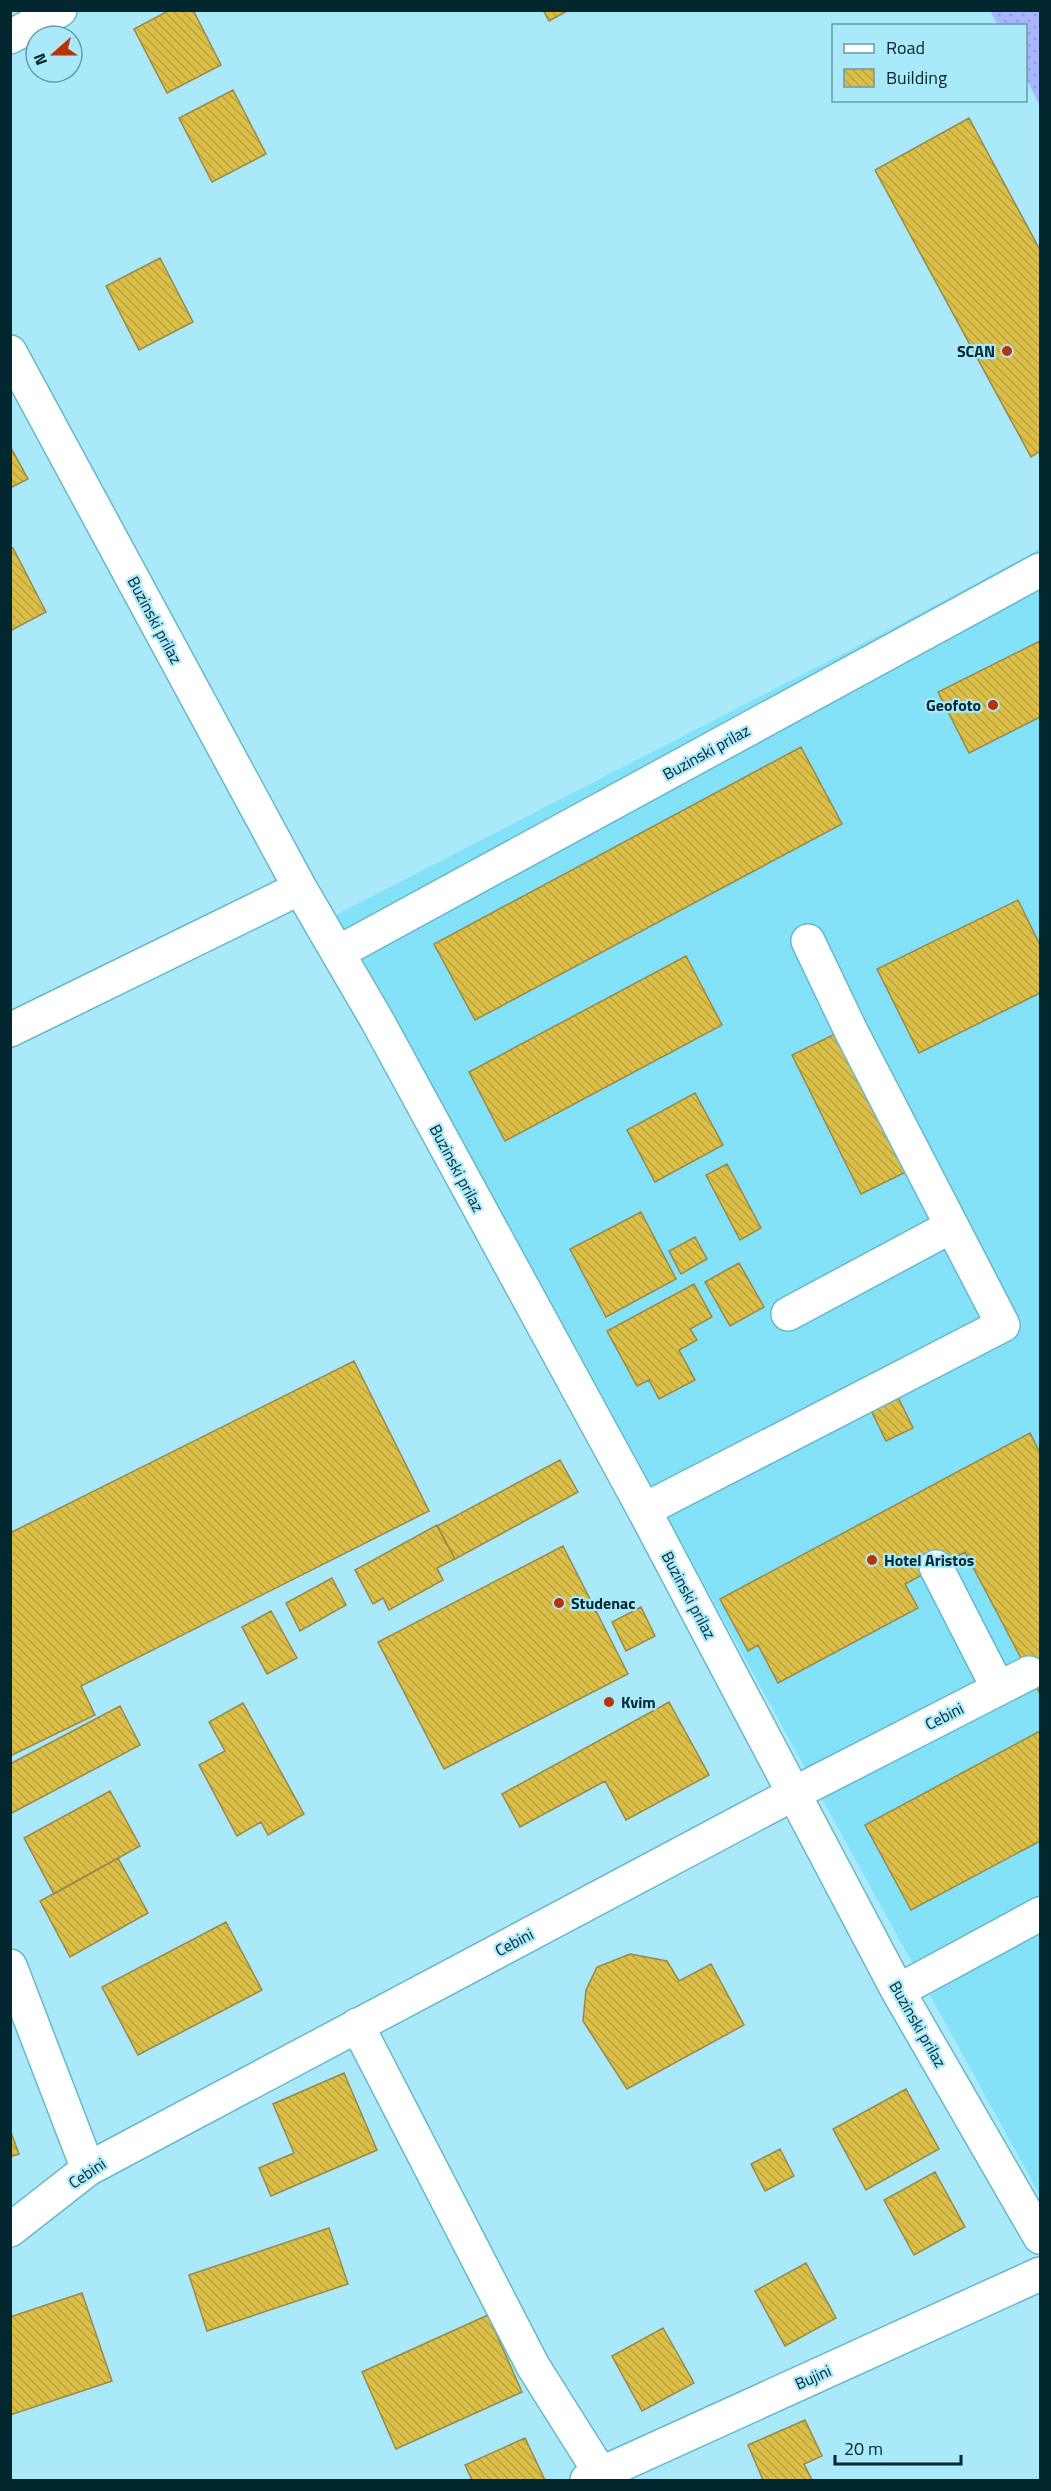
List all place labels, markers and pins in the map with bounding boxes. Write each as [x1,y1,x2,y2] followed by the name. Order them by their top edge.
[957,339,995,363] place label: SCAN
[1000,344,1014,358] marker: SCAN
[926,693,981,717] place label: Geofoto
[986,698,1000,712] marker: Geofoto
[884,1548,974,1572] place label: Hotel Aristos
[865,1553,879,1567] marker: Hotel Aristos
[571,1591,635,1615] place label: Studenac
[552,1596,566,1610] marker: Studenac
[621,1690,656,1714] place label: Kvim
[602,1695,616,1709] marker: Kvim

